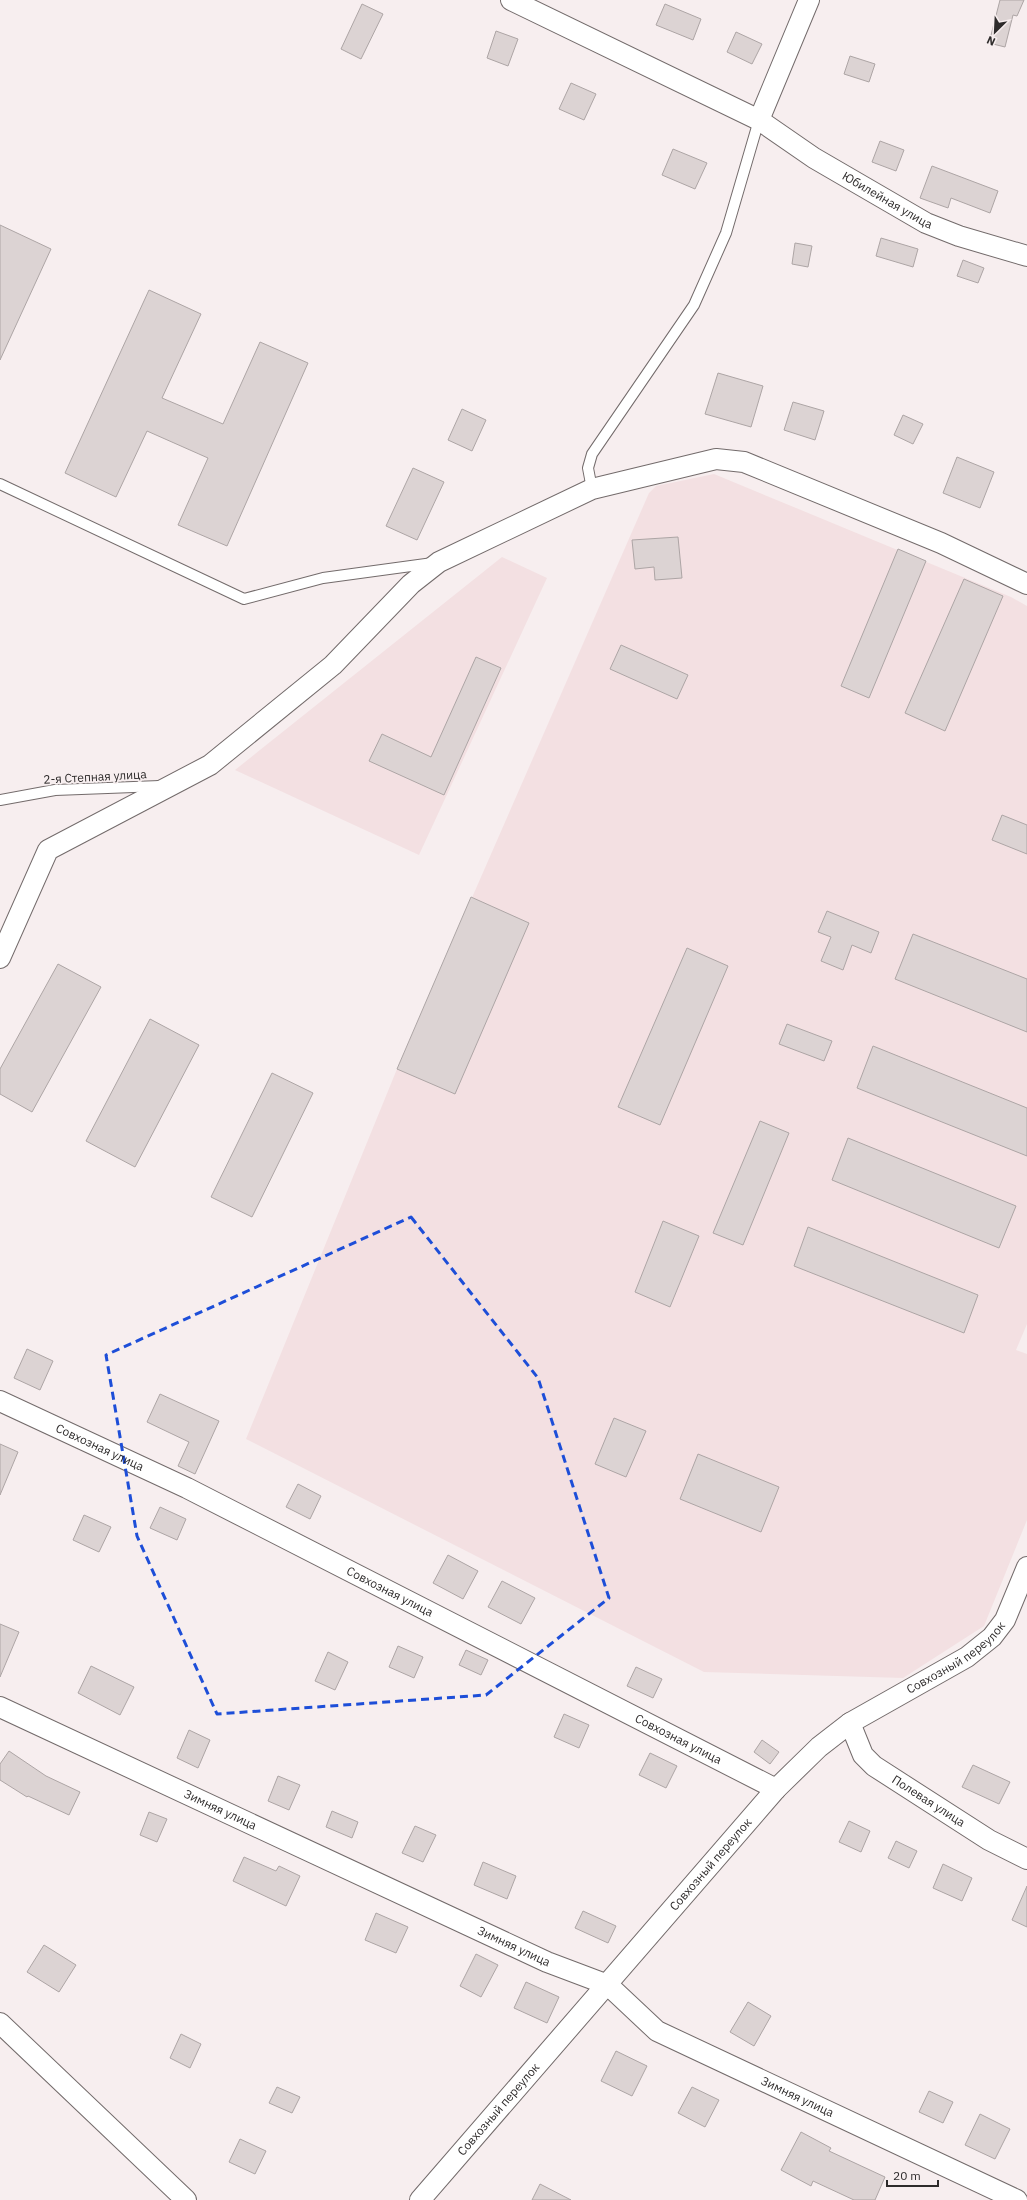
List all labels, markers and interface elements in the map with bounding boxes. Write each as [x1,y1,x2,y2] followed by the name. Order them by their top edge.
[975,12,1015,52] north arrow
[984,33,997,49] text: N
[840,168,935,232] street label: Юбилейная улица
[43,766,148,787] street label: 2-я Степная улица
[54,1420,147,1474] street label: Совхозная улица
[344,1563,436,1620] street label: Совхозная улица
[904,1618,1008,1697] street label: Совхозный переулок
[633,1710,725,1767] street label: Совхозная улица
[889,1772,969,1830] street label: Полевая улица
[182,1786,260,1833] street label: Зимняя улица
[666,1814,755,1914] street label: Совхозный переулок
[475,1923,553,1970] street label: Зимняя улица
[454,2059,543,2158] street label: Совхозный переулок
[759,2073,837,2120] street label: Зимняя улица
[887,2162,938,2188] scale bar
[893,2168,921,2183] text: 20 m

